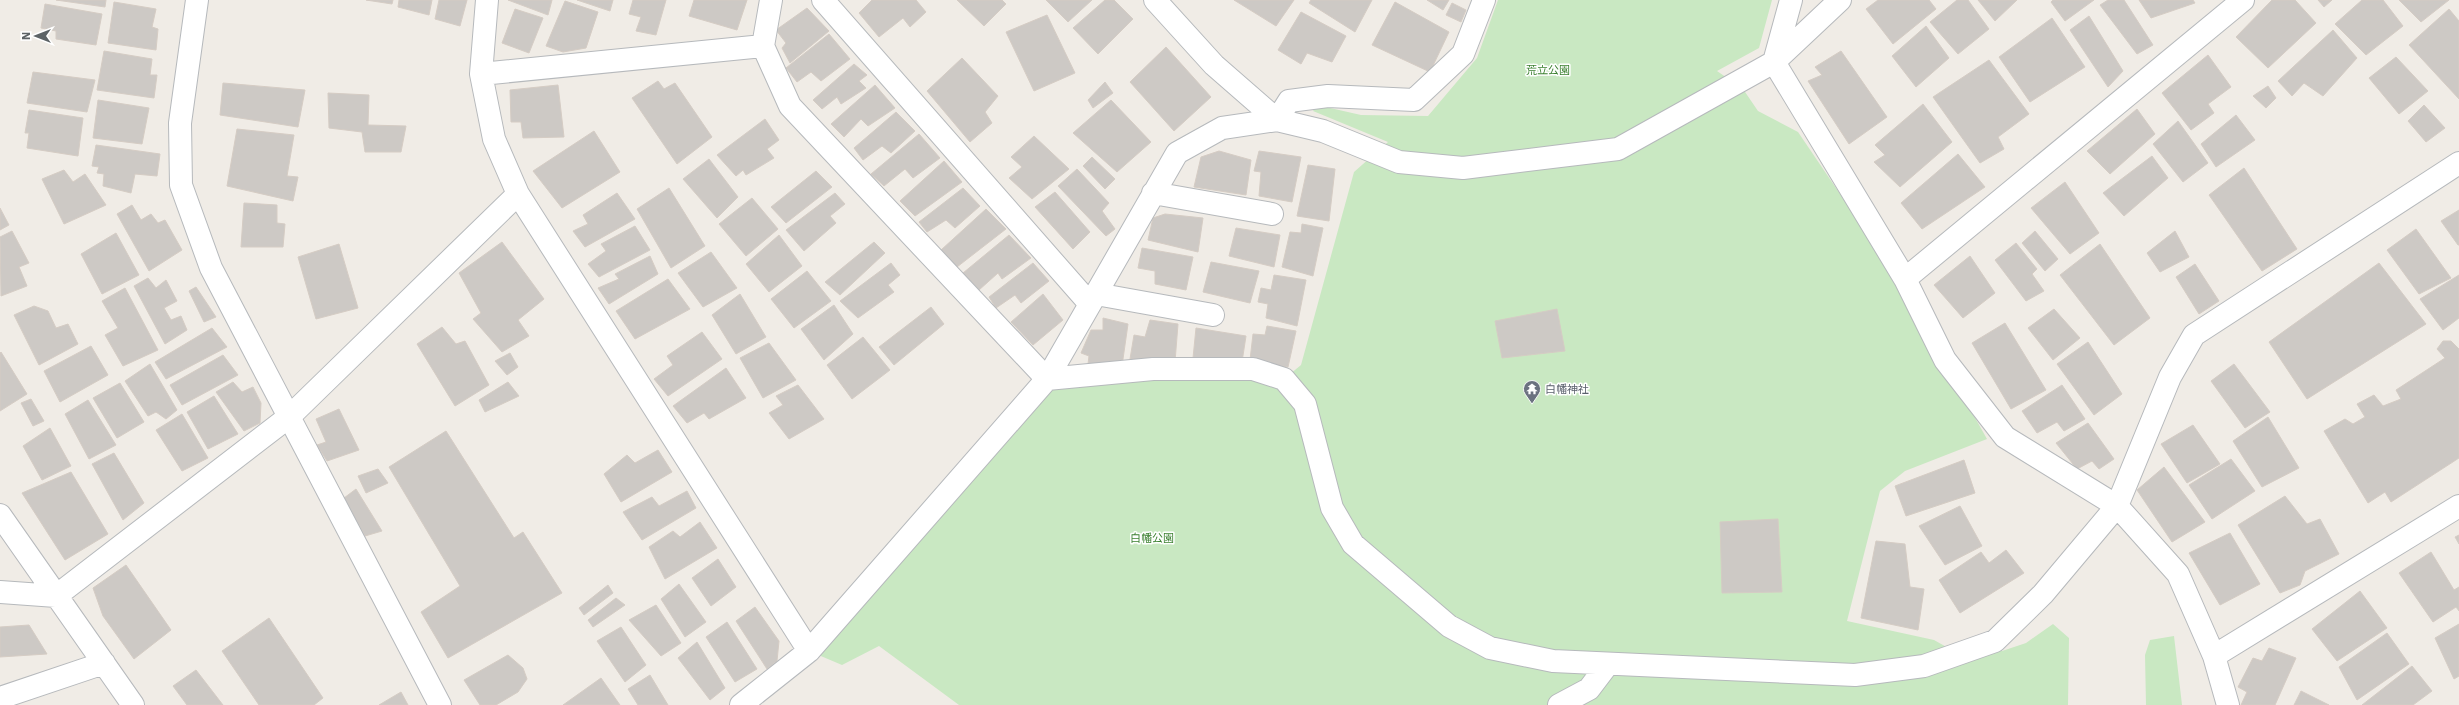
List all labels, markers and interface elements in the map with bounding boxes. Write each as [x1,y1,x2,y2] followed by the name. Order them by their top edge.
[16,16,56,56] north arrow
[20,32,33,40] text: N
[1526,64,1570,77] park label: 荒立公園
[1522,379,1542,404] temple icon: 白幡神社
[1545,383,1589,396] place label: 白幡神社
[1130,532,1174,545] park label: 白幡公園

